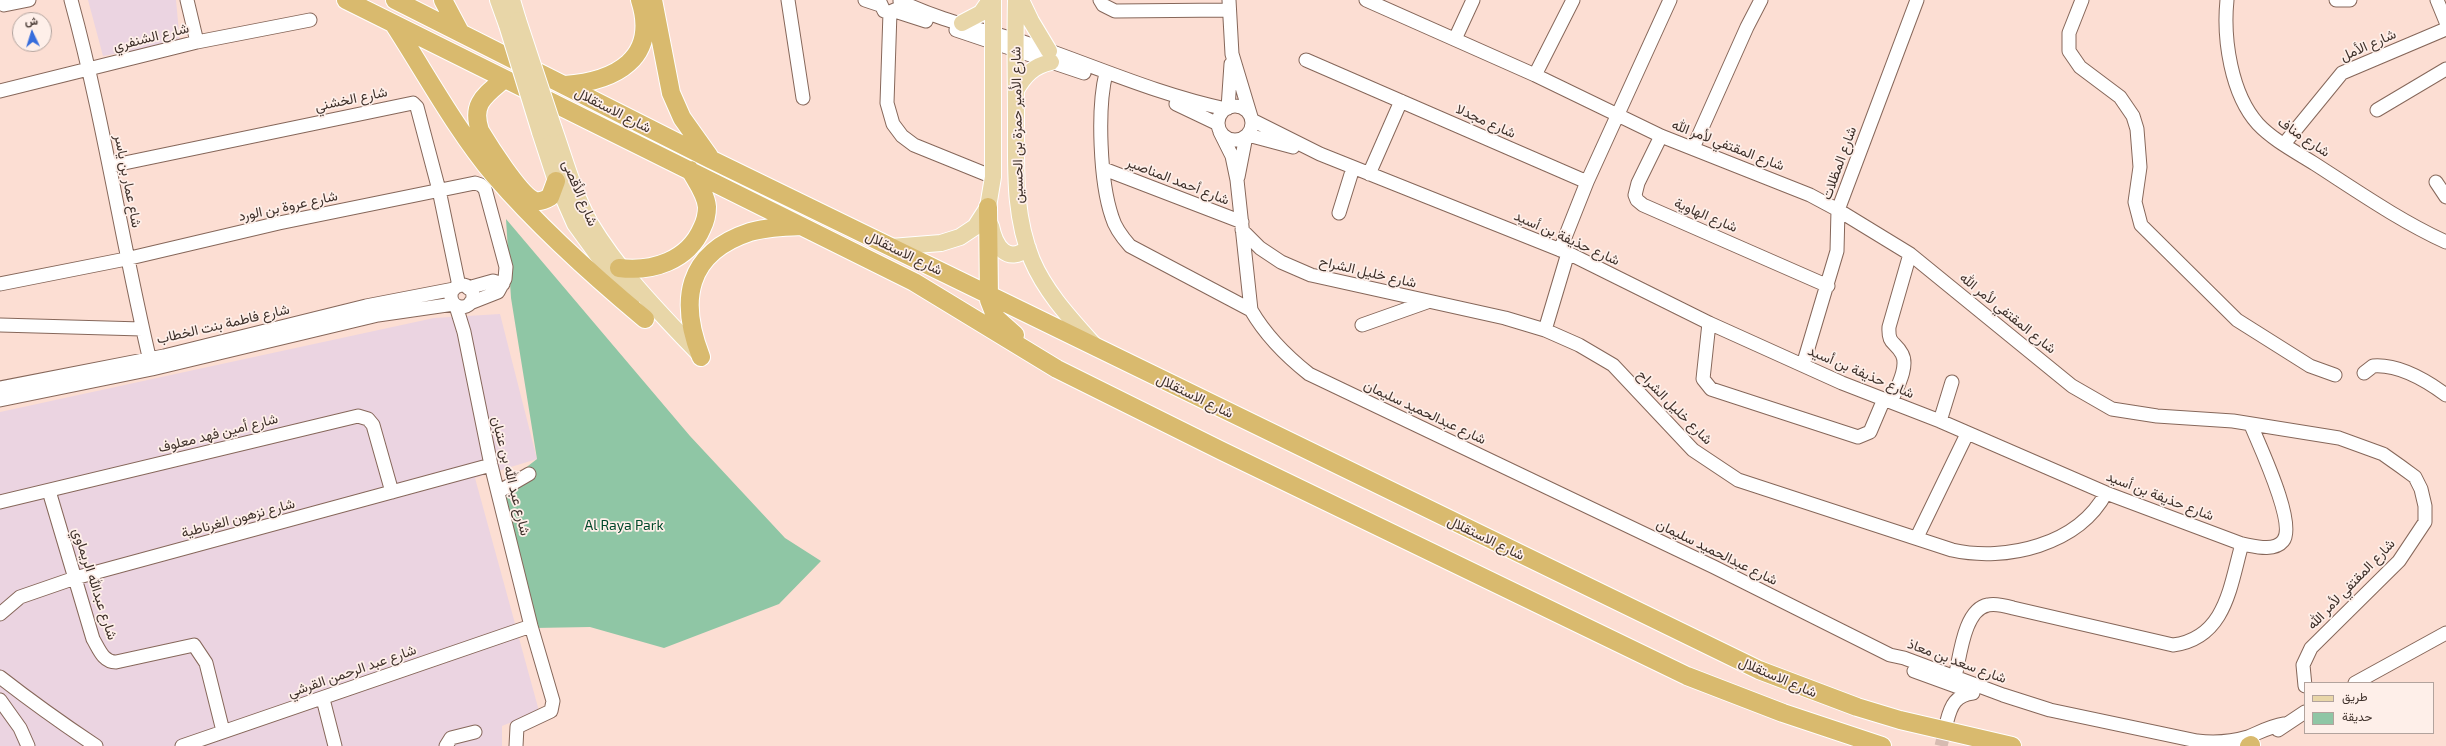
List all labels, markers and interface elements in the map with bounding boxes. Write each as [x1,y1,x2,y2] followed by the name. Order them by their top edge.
[12,12,52,52] north arrow
[24,14,38,27] text: ش
[111,19,191,55] street label: شارع الشنفري
[2337,25,2399,65] street label: شارع الأمل
[1007,46,1027,204] street label: شارع الأمير حمزة بن الحسين
[313,83,389,115] street label: شارع الخشني
[572,84,654,136] street label: شارع الاستقلال
[1453,100,1519,142] street label: شارع مجدلا
[2275,113,2333,161] street label: شارع مناف
[1669,116,1787,174] street label: شارع المقتفي لأمر الله
[1818,124,1860,202] street label: شارع المظلات
[111,133,145,229] street label: شاع عمار بن ياسر
[1124,154,1232,208] street label: شارع أحمد المناصير
[559,157,601,229] street label: شارع الأقصى
[237,187,339,225] street label: شارع عروة بن الورد
[1672,194,1740,236] street label: شارع الهاوية
[1512,207,1622,269] street label: شارع حذيفة بن أسيد
[863,227,945,279] street label: شارع الاستقلال
[1318,253,1418,291] street label: شارع خليل الشراح
[1956,269,2060,357] street label: شارع المقتفي لأمر الله
[155,301,291,347] street label: شارع فاطمة بنت الخطاب
[1805,342,1917,402] street label: شارع حذيفة بن أسيد
[1634,366,1716,448] street label: شارع خليل الشراح
[1154,370,1236,422] street label: شارع الاستقلال
[1361,376,1489,448] street label: شارع عبدالحميد سليمان
[156,410,280,456] street label: شارع أمين فهد معلوف
[488,415,534,537] street label: شارع عبد الله بن عتبان
[2104,468,2216,524] street label: شارع حذيفة بن أسيد
[179,495,297,541] street label: شارع نزهون الغرناطية
[1445,512,1527,564] street label: شارع الاستقلال
[1654,515,1780,589] street label: شارع عبدالحميد سليمان
[584,517,664,533] park label: Al Raya Park
[69,526,121,642] street label: شارع عبدالله الريماوي
[2304,535,2398,633] street label: شارع المقتفي لأمر الله
[1905,635,2009,687] street label: شارع سعد بن معاذ
[285,641,419,701] street label: شارع عبد الرحمن القرشي
[1736,653,1820,701] street label: شارع الاستقلال
[2304,682,2434,734] legend
[2342,689,2367,703] text: طريق
[2342,709,2372,723] text: حديقة

